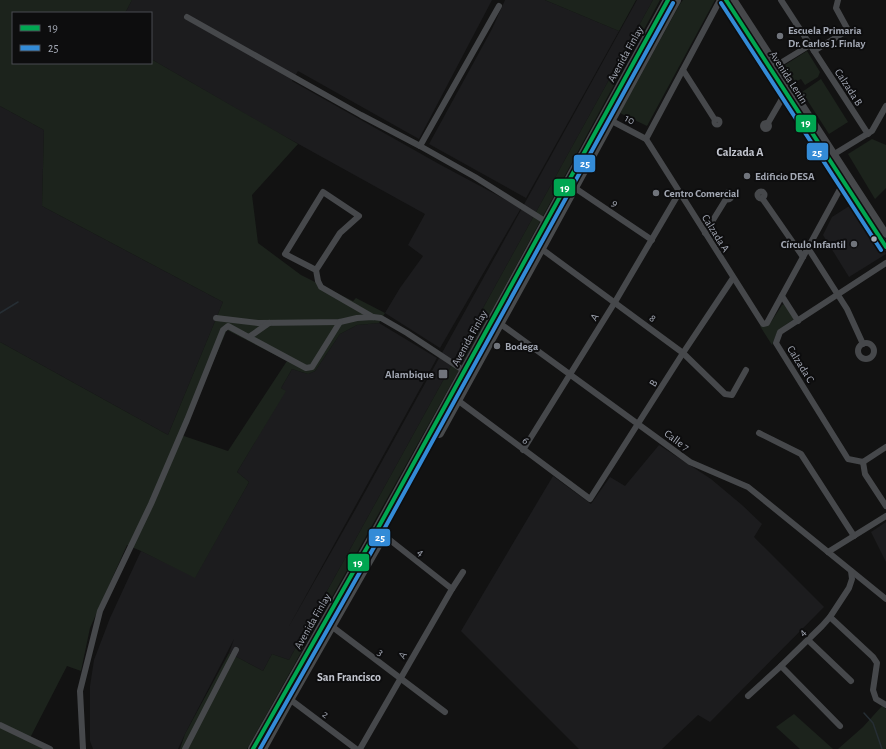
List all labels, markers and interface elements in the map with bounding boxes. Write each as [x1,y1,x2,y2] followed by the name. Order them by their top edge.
[12,12,152,64] legend
[48,22,58,34] text: 19
[606,24,645,84] street label: Avenida Finlay
[788,25,866,49] place label: Escuela Primaria Dr. Carlos J. Finlay
[775,31,785,41] marker: Escuela Primaria Dr. Carlos J. Finlay
[48,42,58,54] text: 25
[768,49,810,106] street label: Avenida Lenin
[833,67,865,108] street label: Calzada B
[623,112,637,127] street label: 10
[795,114,817,133] line badge: 19
[801,118,811,129] text: 19
[806,142,829,161] line badge: 25
[716,146,764,158] district label: Calzada A
[812,147,822,158] text: 25
[573,154,596,173] line badge: 25
[580,158,590,169] text: 25
[742,171,752,181] marker: Edificio DESA
[755,171,815,182] place label: Edificio DESA
[553,178,576,197] line badge: 19
[560,183,570,194] text: 19
[651,188,661,198] marker: Centro Comercial
[664,188,739,199] place label: Centro Comercial
[610,197,620,209] street label: 9
[700,213,732,255] street label: Calzada A
[869,234,879,244] unlabelled marker
[781,239,846,250] place label: Círculo Infantil
[849,239,859,249] marker: Círculo Infantil
[450,308,489,368] street label: Avenida Finlay
[588,311,601,323] street label: A
[647,312,658,324] street label: 8
[492,341,502,351] marker: Bodega
[505,341,539,352] place label: Bodega
[785,344,816,385] street label: Calzada C
[437,368,449,380] marker: Alambique
[385,369,434,380] place label: Alambique
[647,378,660,389] street label: B
[662,428,691,453] street label: Calle 7
[520,434,531,446] street label: 6
[368,528,391,547] line badge: 25
[375,532,385,543] text: 25
[415,546,426,558] street label: 4
[347,553,370,572] line badge: 19
[353,558,363,569] text: 19
[292,591,333,651] street label: Avenida Finlay
[797,627,808,638] street label: 4
[376,647,386,658] street label: 3
[396,649,409,661] street label: A
[317,671,381,683] district label: San Francisco
[320,708,331,720] street label: 2

